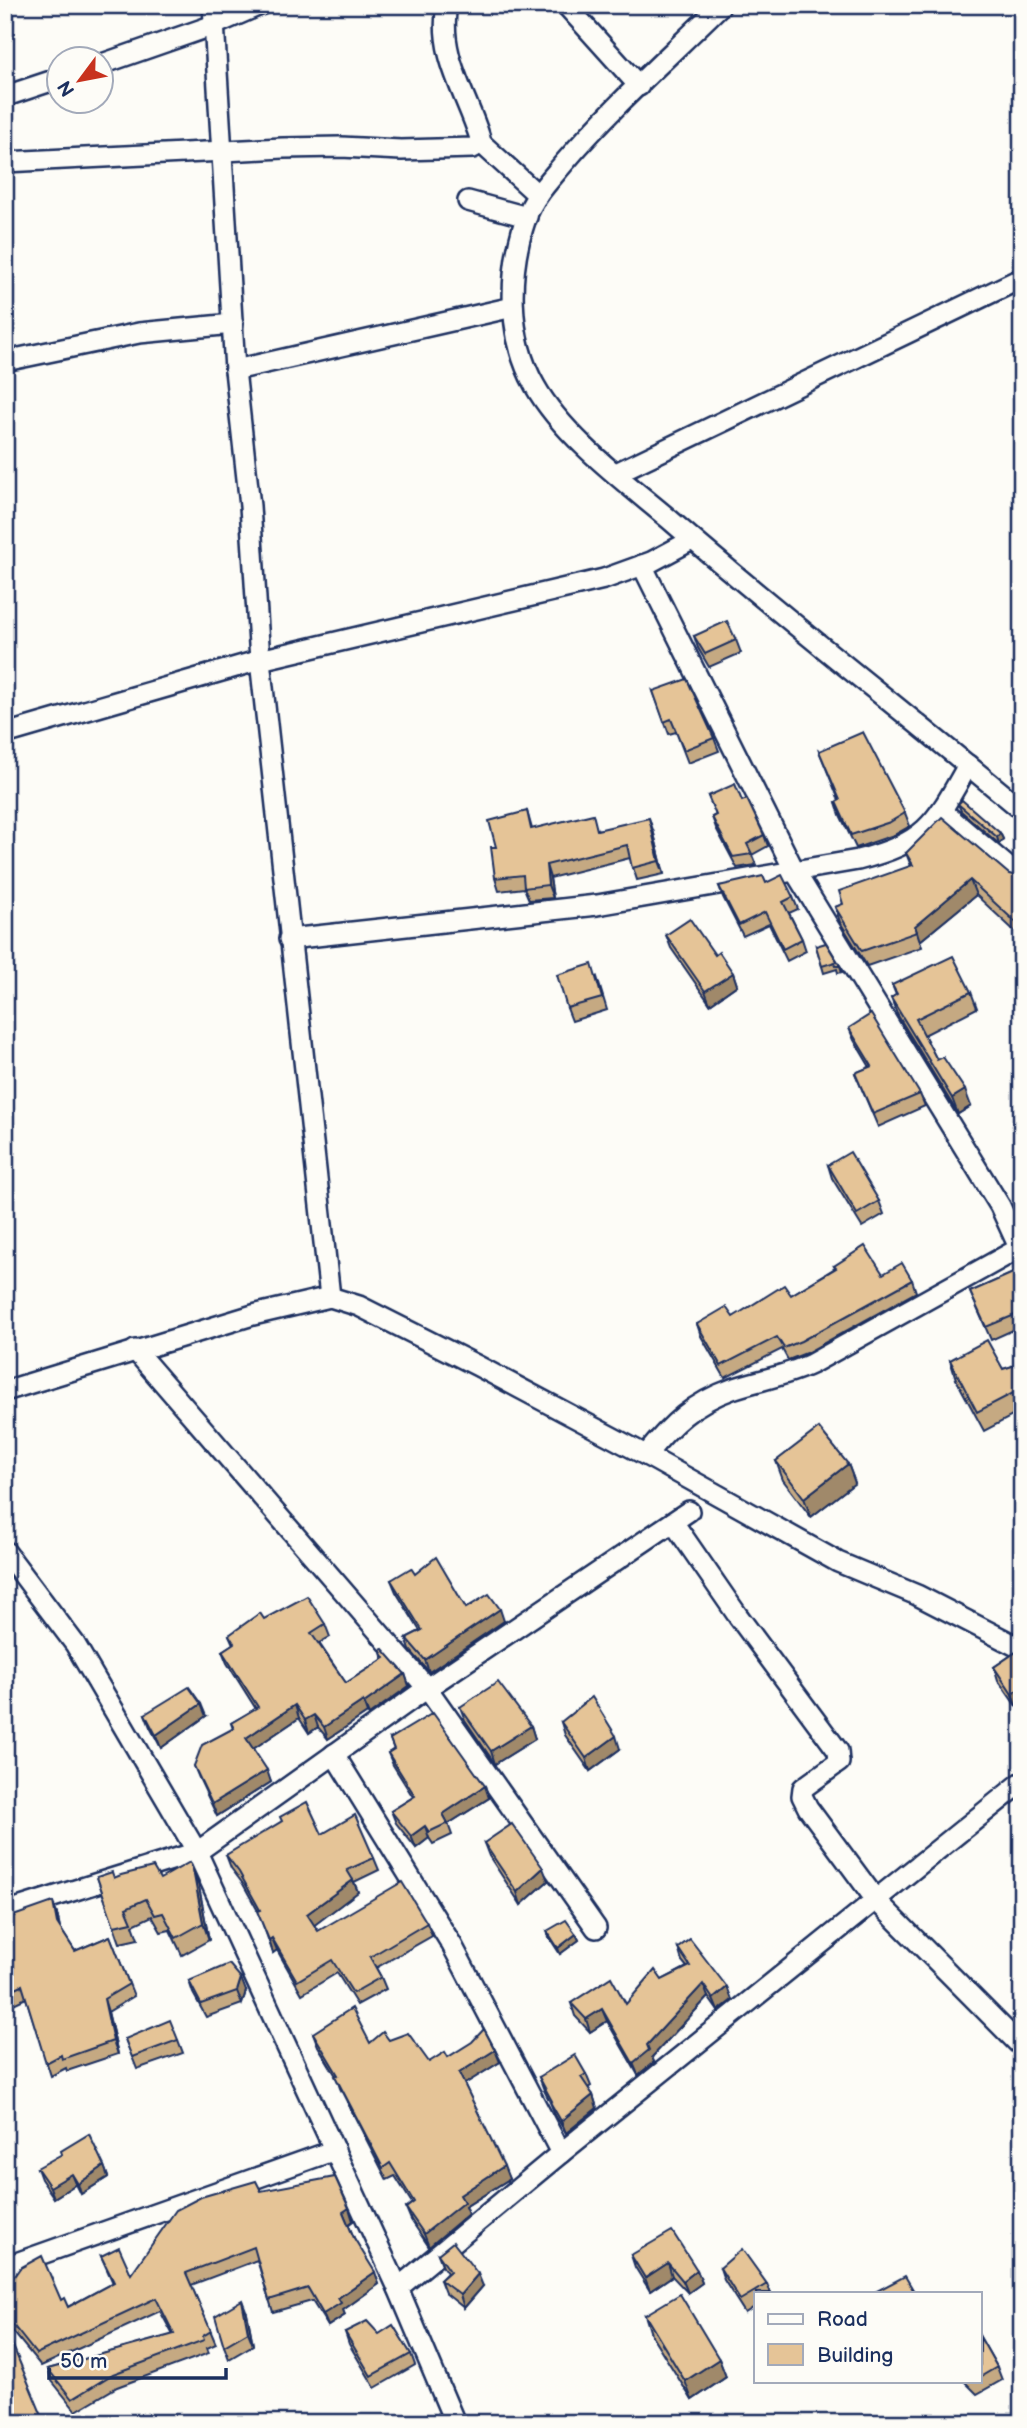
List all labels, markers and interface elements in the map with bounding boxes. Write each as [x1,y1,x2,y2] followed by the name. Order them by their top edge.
[46,46,116,116] north arrow
[53,76,80,100] text: N
[754,2292,982,2382] legend
[817,2307,868,2332] text: Road
[49,2337,226,2381] scale bar
[817,2343,893,2368] text: Building
[60,2349,107,2374] text: 50 m

